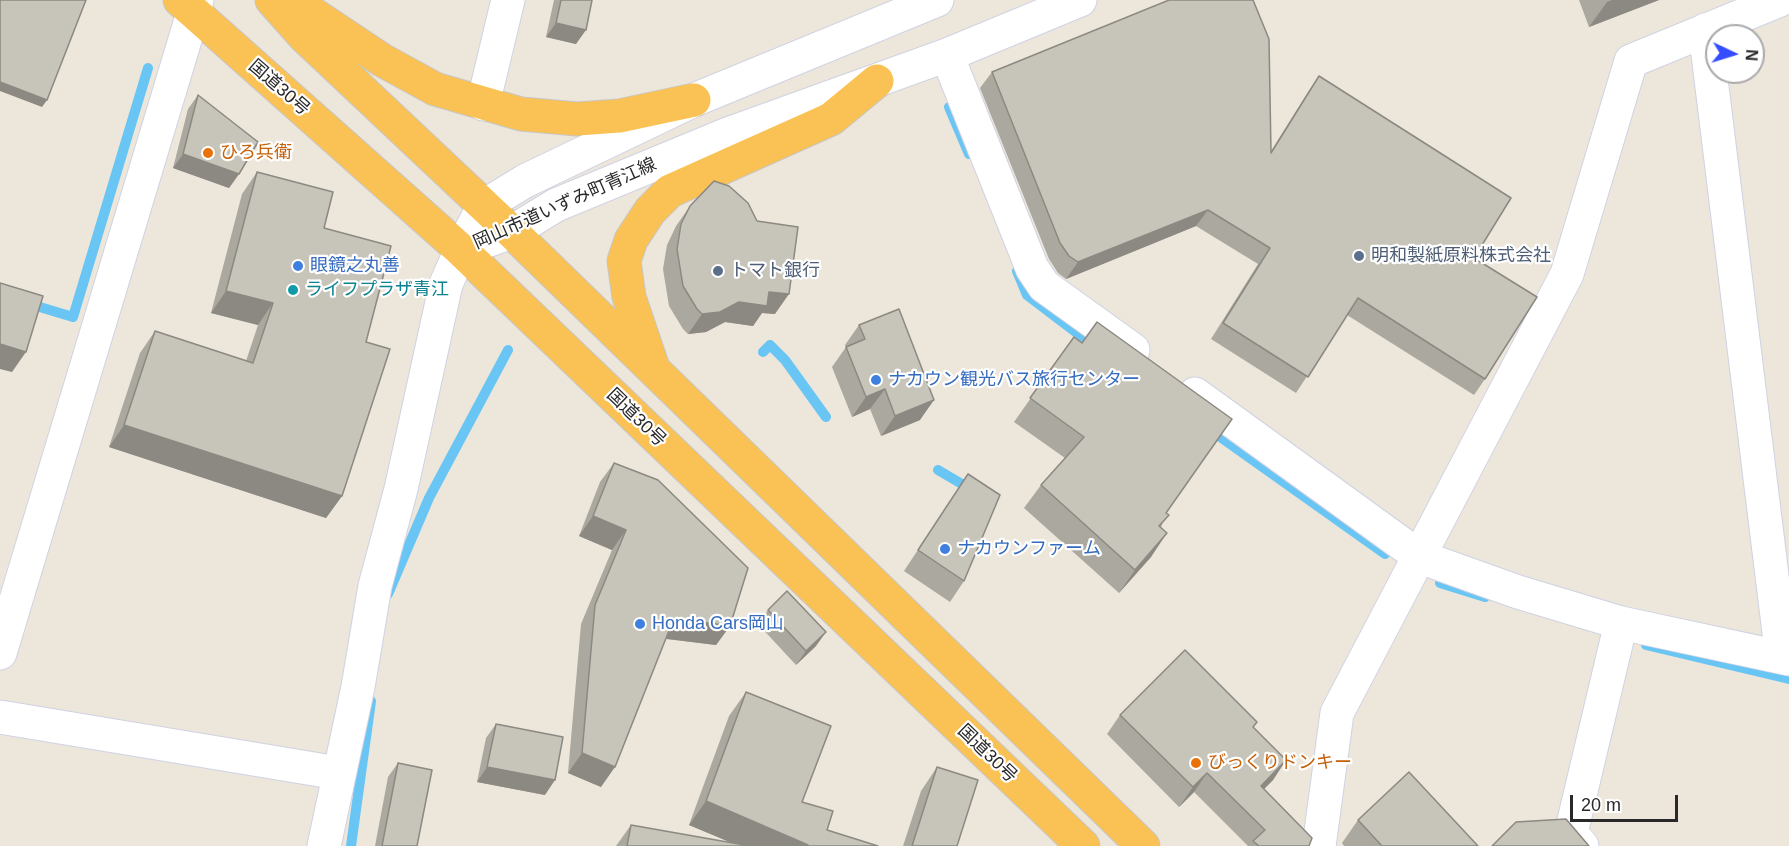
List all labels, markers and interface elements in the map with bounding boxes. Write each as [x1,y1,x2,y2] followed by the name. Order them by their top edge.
[1705,24,1765,84] north arrow
[1743,49,1760,62] text: N
[244,56,314,120] street label: 国道30号
[220,142,292,164] place label: ひろ兵衛
[201,146,215,160] marker: ひろ兵衛
[470,154,660,254] street label: 岡山市道いずみ町青江線
[1371,245,1551,267] place label: 明和製紙原料株式会社
[1352,249,1366,263] marker: 明和製紙原料株式会社
[310,255,400,277] place label: 眼鏡之丸善
[291,259,305,273] marker: 眼鏡之丸善
[730,260,820,282] place label: トマト銀行
[711,264,725,278] marker: トマト銀行
[305,279,449,301] place label: ライフプラザ青江
[286,283,300,297] marker: ライフプラザ青江
[888,369,1140,391] place label: ナカウン観光バス旅行センター
[869,373,883,387] marker: ナカウン観光バス旅行センター
[602,385,670,451] street label: 国道30号
[957,538,1101,560] place label: ナカウンファーム
[938,542,952,556] marker: ナカウンファーム
[652,613,784,635] place label: Honda Cars岡山
[633,617,647,631] marker: Honda Cars岡山
[953,721,1021,787] street label: 国道30号
[1208,752,1352,774] place label: びっくりドンキー
[1189,756,1203,770] marker: びっくりドンキー
[1573,783,1681,821] scale bar
[1581,795,1621,815] text: 20 m

